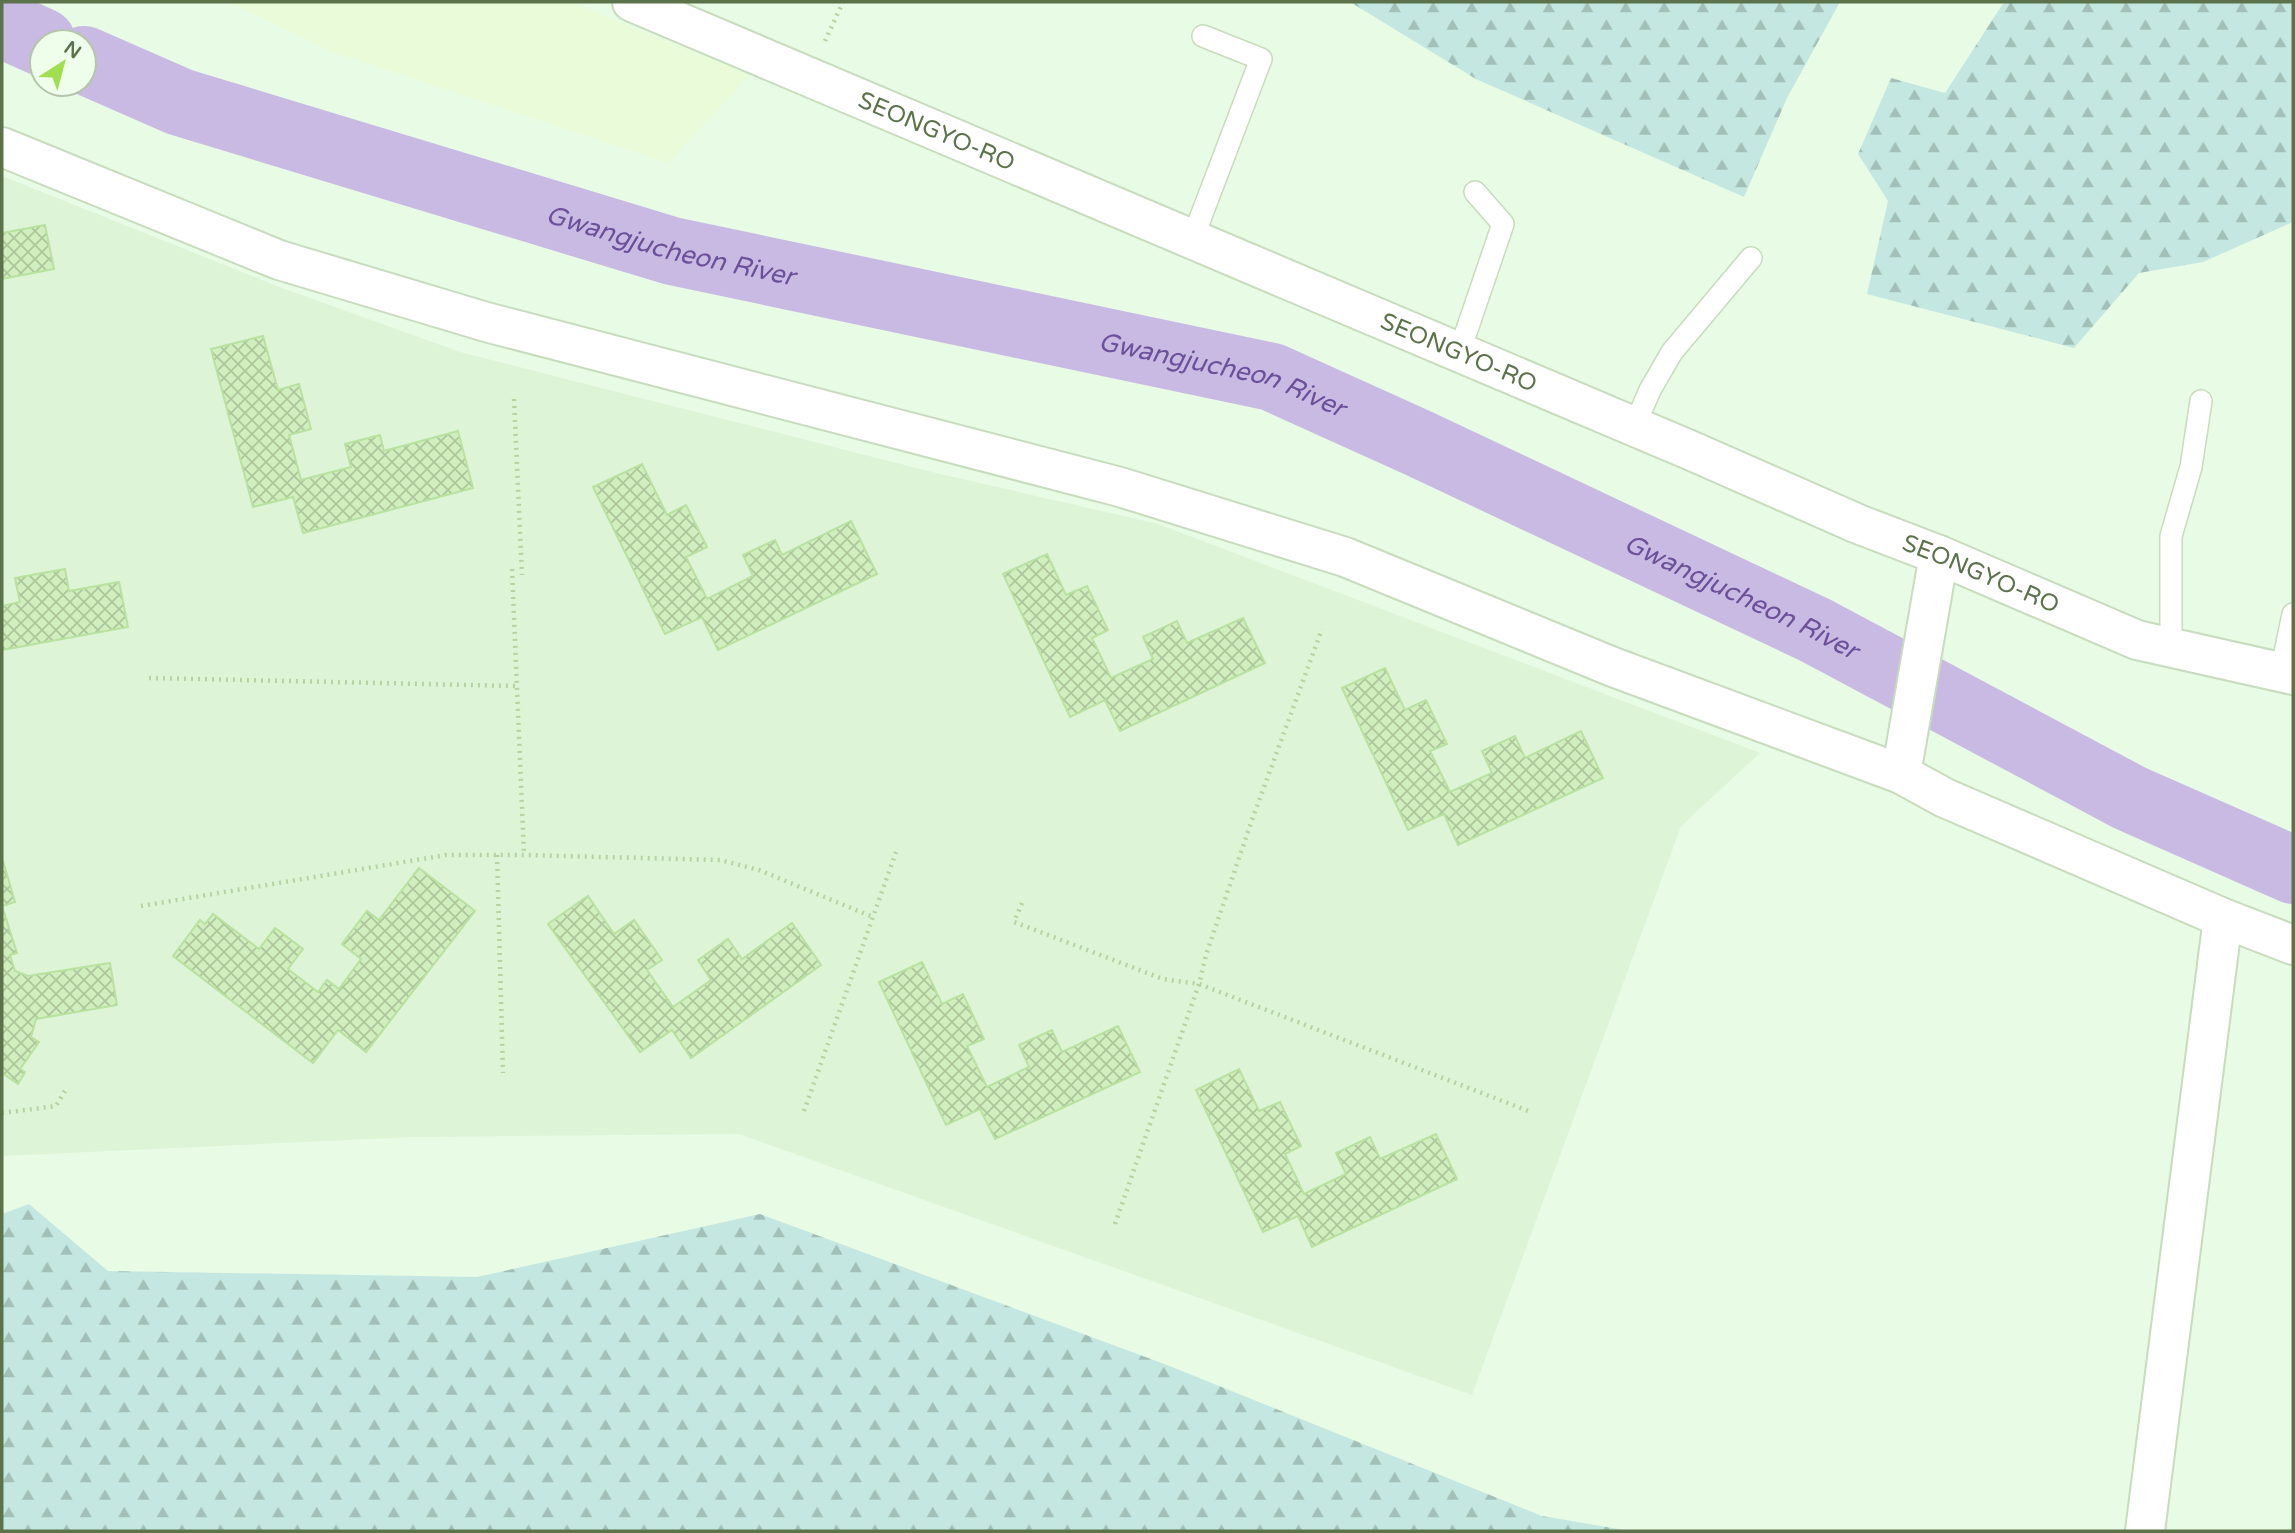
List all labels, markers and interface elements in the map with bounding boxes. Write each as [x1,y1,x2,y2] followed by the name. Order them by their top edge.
[28,28,98,98] north arrow
[60,37,85,63] text: N
[854,86,1019,178] street label: SEONGYO-RO
[542,199,800,293] water label: Gwangjucheon River
[1376,307,1541,399] street label: SEONGYO-RO
[1096,326,1353,425] water label: Gwangjucheon River
[1619,527,1866,668] water label: Gwangjucheon River
[1898,528,2063,620] street label: SEONGYO-RO

